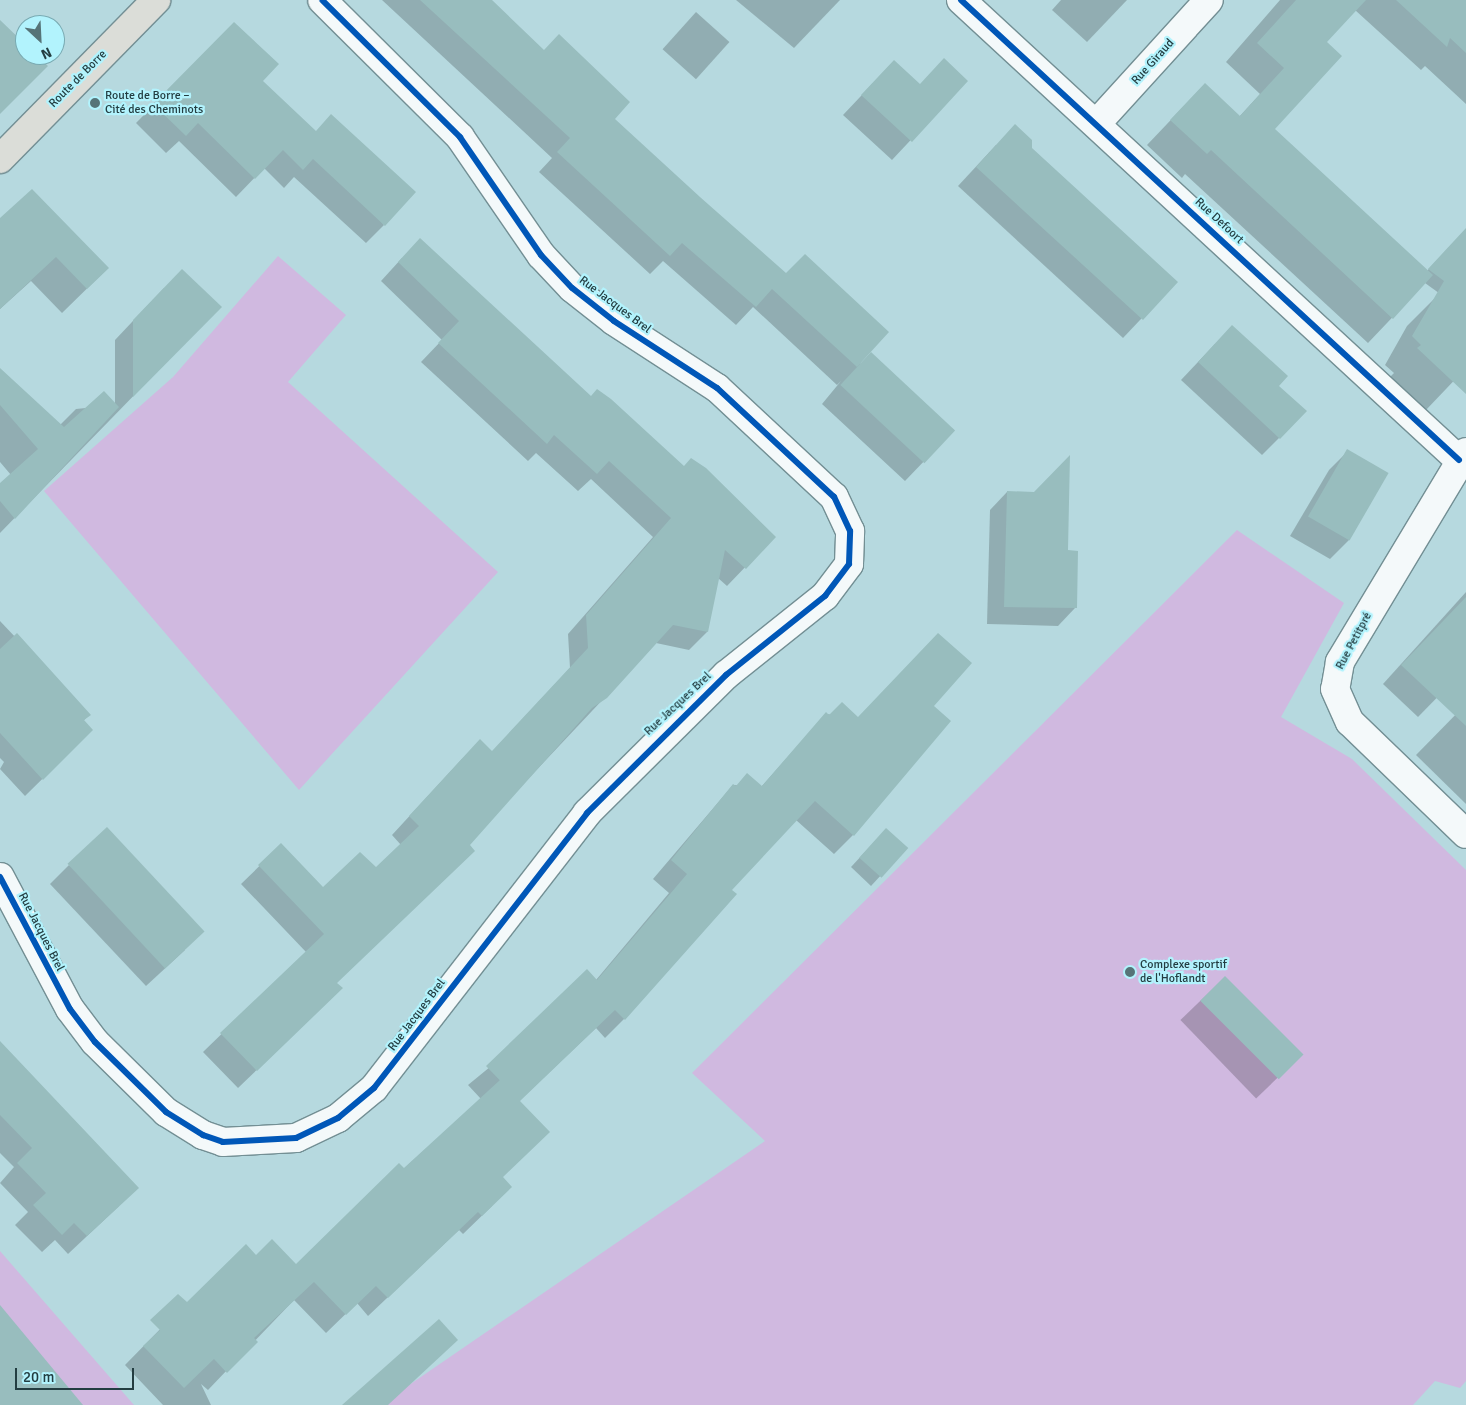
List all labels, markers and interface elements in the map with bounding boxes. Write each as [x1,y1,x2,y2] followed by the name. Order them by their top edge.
[15,15,65,65] north arrow
[1129,36,1177,88] street label: Rue Giraud
[38,43,54,63] text: N
[46,47,110,111] street label: Route de Borre
[105,89,203,117] place label: Route de Borre – Cité des Cheminots
[89,97,101,109] marker: Route de Borre – Cité des Cheminots
[1192,195,1246,247] street label: Rue Defoort
[576,273,654,337] street label: Rue Jacques Brel
[1333,610,1375,672] street label: Rue Petitpré
[641,669,715,739] street label: Rue Jacques Brel
[15,890,67,974] street label: Rue Jacques Brel
[1140,958,1227,986] place label: Complexe sportif de l'Hoflandt
[1124,966,1136,978] marker: Complexe sportif de l'Hoflandt
[385,976,449,1054] street label: Rue Jacques Brel
[18,1358,136,1390] scale bar
[23,1368,54,1386] text: 20 m

